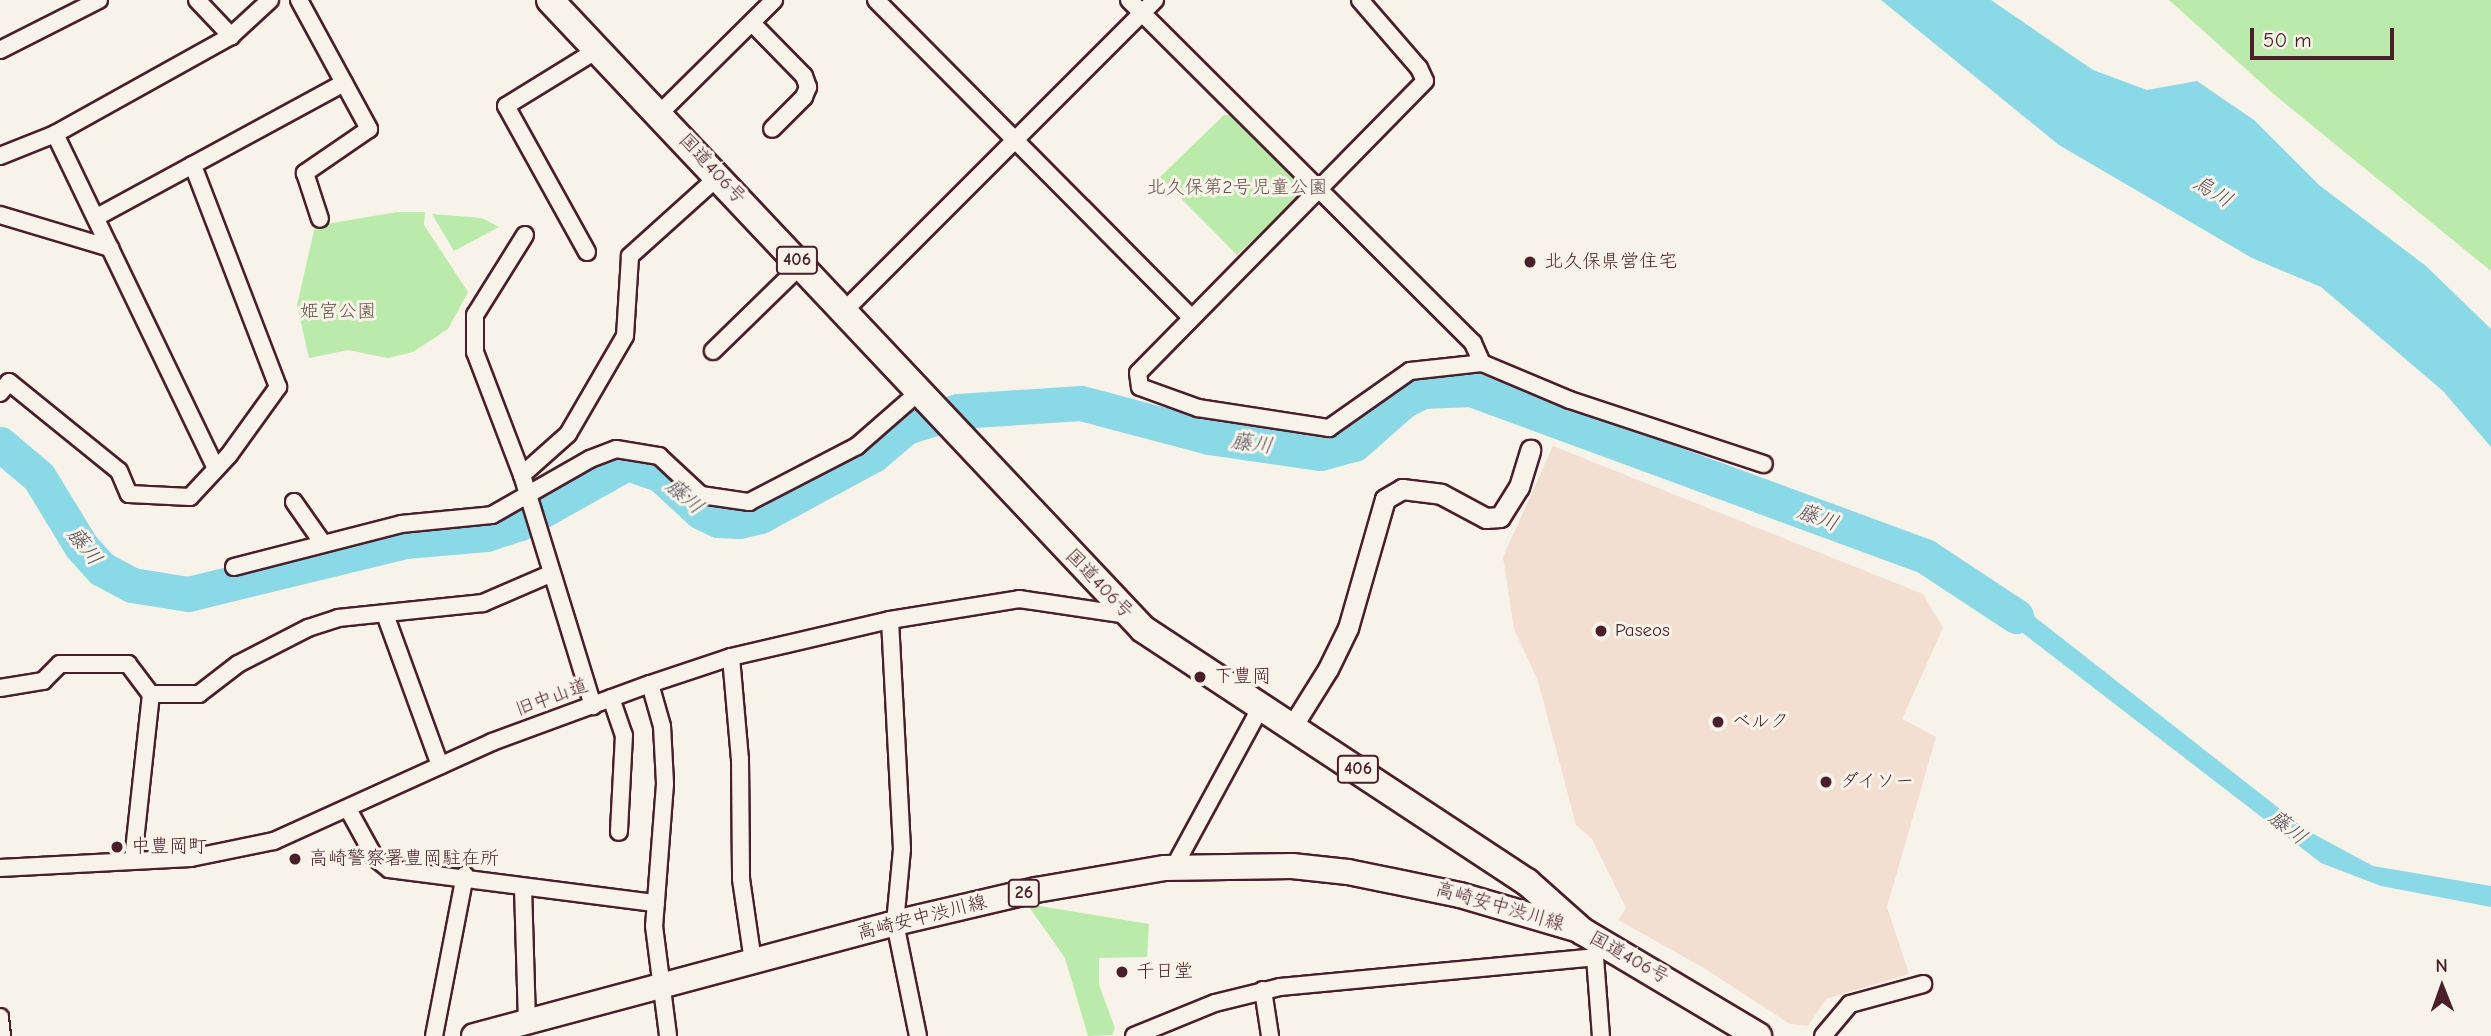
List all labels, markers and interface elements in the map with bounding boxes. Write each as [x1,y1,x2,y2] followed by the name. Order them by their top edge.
[2253,14,2396,58] scale bar
[2263,28,2312,52] text: 50 m
[674,129,750,209] street label: 国道406号
[2189,169,2237,213] water label: 烏川
[1147,177,1327,199] park label: 北久保第2号児童公園
[774,246,820,274] road number: 406
[1544,251,1677,273] place label: 北久保県営住宅
[1522,254,1538,270] marker: 北久保県営住宅
[300,301,376,323] park label: 姫宮公園
[1229,428,1275,458] water label: 藤川
[661,473,709,519] water label: 藤川
[1794,498,1842,536] water label: 藤川
[62,522,108,570] water label: 藤川
[1060,544,1138,624] street label: 国道406号
[1615,620,1670,642] place label: Paseos
[1593,623,1609,639] marker: Paseos
[1214,666,1271,688] place label: 下豊岡
[1192,669,1208,685] marker: 下豊岡
[512,674,592,722] street label: 旧中山道
[1732,711,1789,733] place label: ベルク
[1710,714,1726,730] marker: ベルク
[1335,754,1381,784] road number: 406
[1840,771,1916,793] place label: ダイソー
[1818,774,1834,790] marker: ダイソー
[2264,804,2312,850] water label: 藤川
[131,836,207,858] place label: 中豊岡町
[109,839,125,855] marker: 中豊岡町
[309,848,499,870] place label: 高崎警察署豊岡駐在所
[287,851,303,867] marker: 高崎警察署豊岡駐在所
[1006,878,1042,908] road number: 26
[1433,878,1567,936] street label: 高崎安中渋川線
[855,891,989,945] street label: 高崎安中渋川線
[1585,927,1673,989] street label: 国道406号
[2407,952,2477,1022] north arrow
[2435,955,2448,977] text: N
[1136,961,1193,983] place label: 千日堂
[1114,964,1130,980] marker: 千日堂

